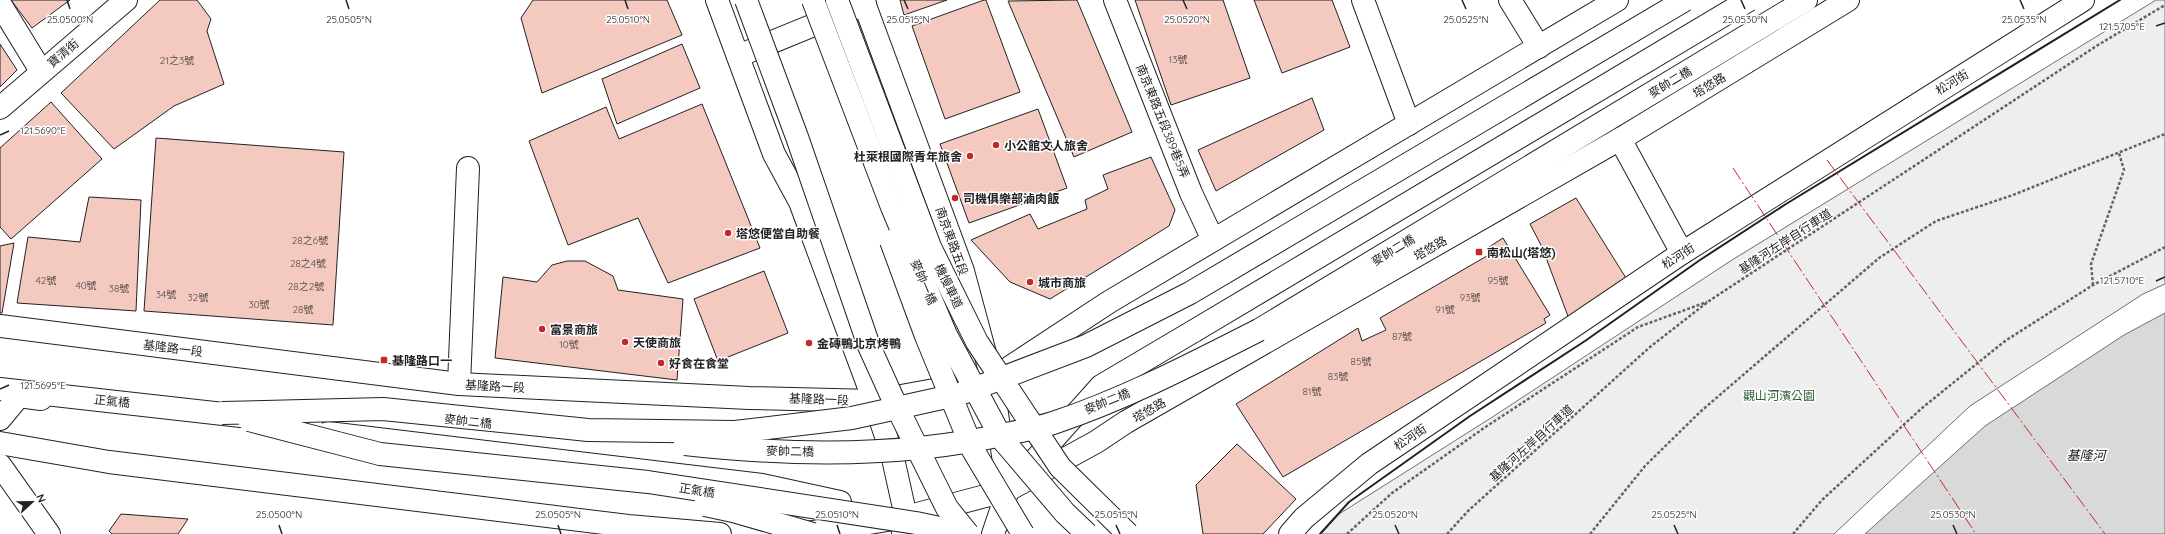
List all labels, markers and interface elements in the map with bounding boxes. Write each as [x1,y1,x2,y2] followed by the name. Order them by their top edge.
[47,13,93,26] text: 25.0500°N
[326,13,372,26] text: 25.0505°N
[606,13,650,26] text: 25.0510°N
[886,13,930,26] text: 25.0515°N
[1164,13,1210,26] text: 25.0520°N
[1443,13,1489,26] text: 25.0525°N
[1722,13,1768,26] text: 25.0530°N
[2001,13,2047,26] text: 25.0535°N
[2099,20,2145,33] text: 121.5705°E
[44,36,82,70] street label: 寶清街
[1169,53,1187,66] house number: 13號
[160,54,194,67] house number: 21之3號
[1133,62,1193,180] street label: 南京東路五段389巷5弄
[1646,63,1694,101] street label: 麥帥二橋
[1933,66,1971,98] street label: 松河街
[1690,69,1728,101] street label: 塔悠路
[20,124,66,137] text: 121.5690°E
[1004,138,1088,153] place label: 小公館文人旅舍
[991,140,1001,150] marker: 小公館文人旅舍
[854,149,962,164] place label: 杜萊根國際青年旅舍
[965,151,975,161] marker: 杜萊根國際青年旅舍
[963,191,1060,206] place label: 司機俱樂部滷肉飯
[950,193,960,203] marker: 司機俱樂部滷肉飯
[933,205,971,277] street label: 南京東路五段
[1736,205,1834,277] street label: 基隆河左岸自行車道
[736,226,820,241] place label: 塔悠便當自助餐
[723,228,733,238] marker: 塔悠便當自助餐
[1369,231,1417,269] street label: 麥帥二橋
[1411,233,1449,263] street label: 塔悠路
[292,234,328,247] house number: 28之6號
[1659,240,1697,272] street label: 松河街
[1487,245,1556,260] place label: 南松山(塔悠)
[1474,247,1484,257] marker: 南松山(塔悠)
[290,257,326,270] house number: 28之4號
[908,257,940,307] street label: 麥帥一橋
[932,261,966,311] street label: 機慢車道
[36,274,56,287] house number: 42號
[1487,274,1509,287] house number: 95號
[2100,274,2145,287] text: 121.5710°E
[1038,275,1086,290] place label: 城市商旅
[1025,277,1035,287] marker: 城市商旅
[75,279,97,292] house number: 40號
[288,280,324,293] house number: 28之2號
[109,282,129,295] house number: 38號
[156,288,176,301] house number: 34號
[188,291,208,304] house number: 32號
[1460,291,1480,304] house number: 93號
[248,298,270,311] house number: 30號
[293,303,313,316] house number: 28號
[1435,303,1455,316] house number: 91號
[550,322,598,337] place label: 富景商旅
[537,324,547,334] marker: 富景商旅
[1392,330,1412,343] house number: 87號
[633,335,681,350] place label: 天使商旅
[817,336,901,351] place label: 金磚鴨北京烤鴨
[142,337,204,359] street label: 基隆路一段
[620,337,630,347] marker: 天使商旅
[559,338,579,351] house number: 10號
[804,338,814,348] marker: 金磚鴨北京烤鴨
[392,353,452,368] place label: 基隆路口一
[379,355,389,365] marker: 基隆路口一
[1351,355,1371,368] house number: 85號
[669,356,729,371] place label: 好食在食堂
[656,358,666,368] marker: 好食在食堂
[1328,370,1348,383] house number: 83號
[465,377,525,395] street label: 基隆路一段
[20,379,66,392] text: 121.5695°E
[1082,385,1132,417] street label: 麥帥二橋
[1302,385,1322,398] house number: 81號
[1743,388,1815,403] park label: 觀山河濱公園
[789,390,849,408] street label: 基隆路一段
[93,392,131,410] street label: 正氣橋
[1130,395,1168,425] street label: 塔悠路
[1486,401,1576,485] street label: 基隆河左岸自行車道
[443,411,493,431] street label: 麥帥二橋
[1391,421,1429,453] street label: 松河街
[766,443,814,459] street label: 麥帥二橋
[2066,447,2108,463] water label: 基隆河
[678,480,716,500] street label: 正氣橋
[12,482,52,522] north arrow
[33,492,49,505] text: N
[256,508,302,521] text: 25.0500°N
[535,508,581,521] text: 25.0505°N
[815,508,859,521] text: 25.0510°N
[1094,508,1138,521] text: 25.0515°N
[1372,508,1418,521] text: 25.0520°N
[1651,508,1697,521] text: 25.0525°N
[1930,508,1976,521] text: 25.0530°N

